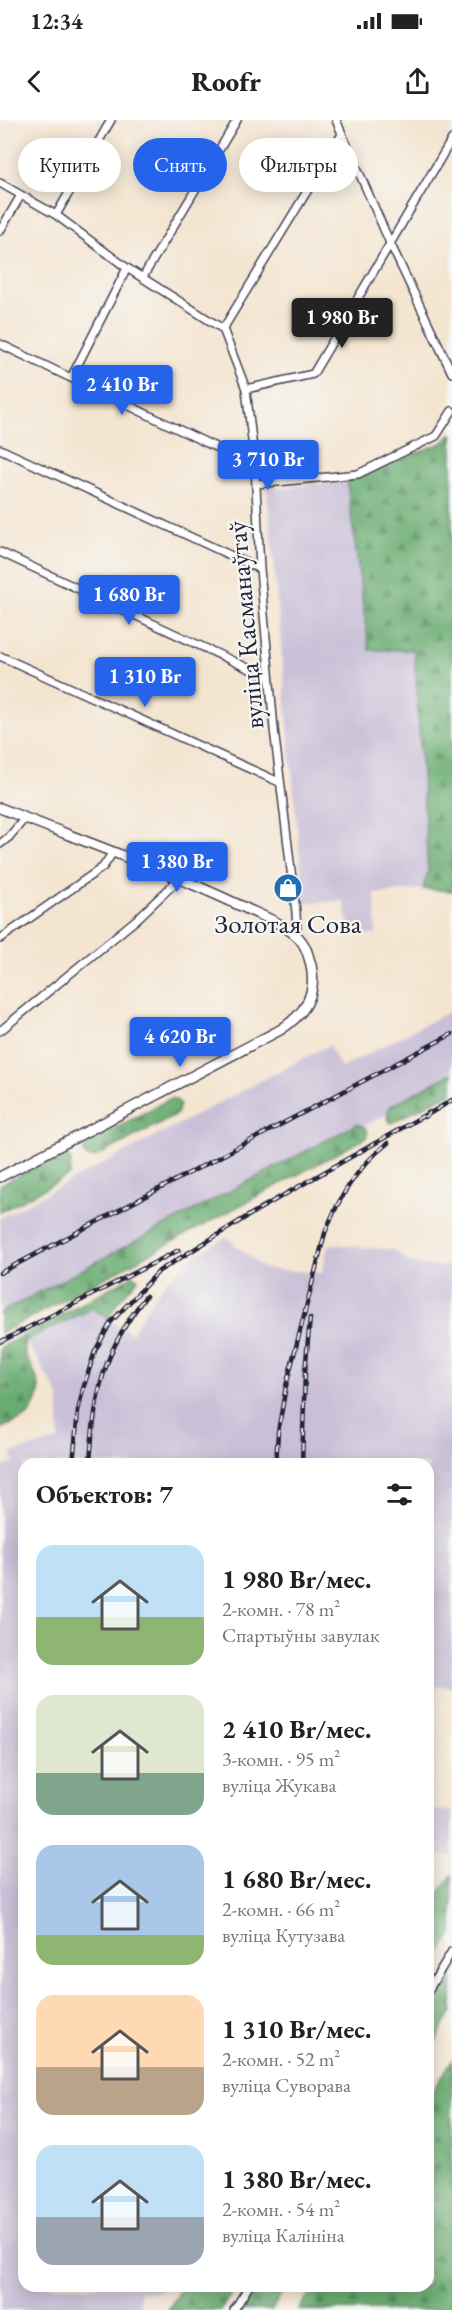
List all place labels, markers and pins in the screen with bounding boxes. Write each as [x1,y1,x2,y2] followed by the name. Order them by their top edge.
[280,298,404,349] pin: 1 980 Br
[60,365,184,416] pin: 2 410 Br
[206,440,330,491] pin: 3 710 Br
[67,575,191,626] pin: 1 680 Br
[83,657,207,708] pin: 1 310 Br
[115,842,239,893] pin: 1 380 Br
[272,872,304,904] shop icon: Золотая Сова
[215,906,362,941] place label: Золотая Сова
[118,1017,242,1068] pin: 4 620 Br

